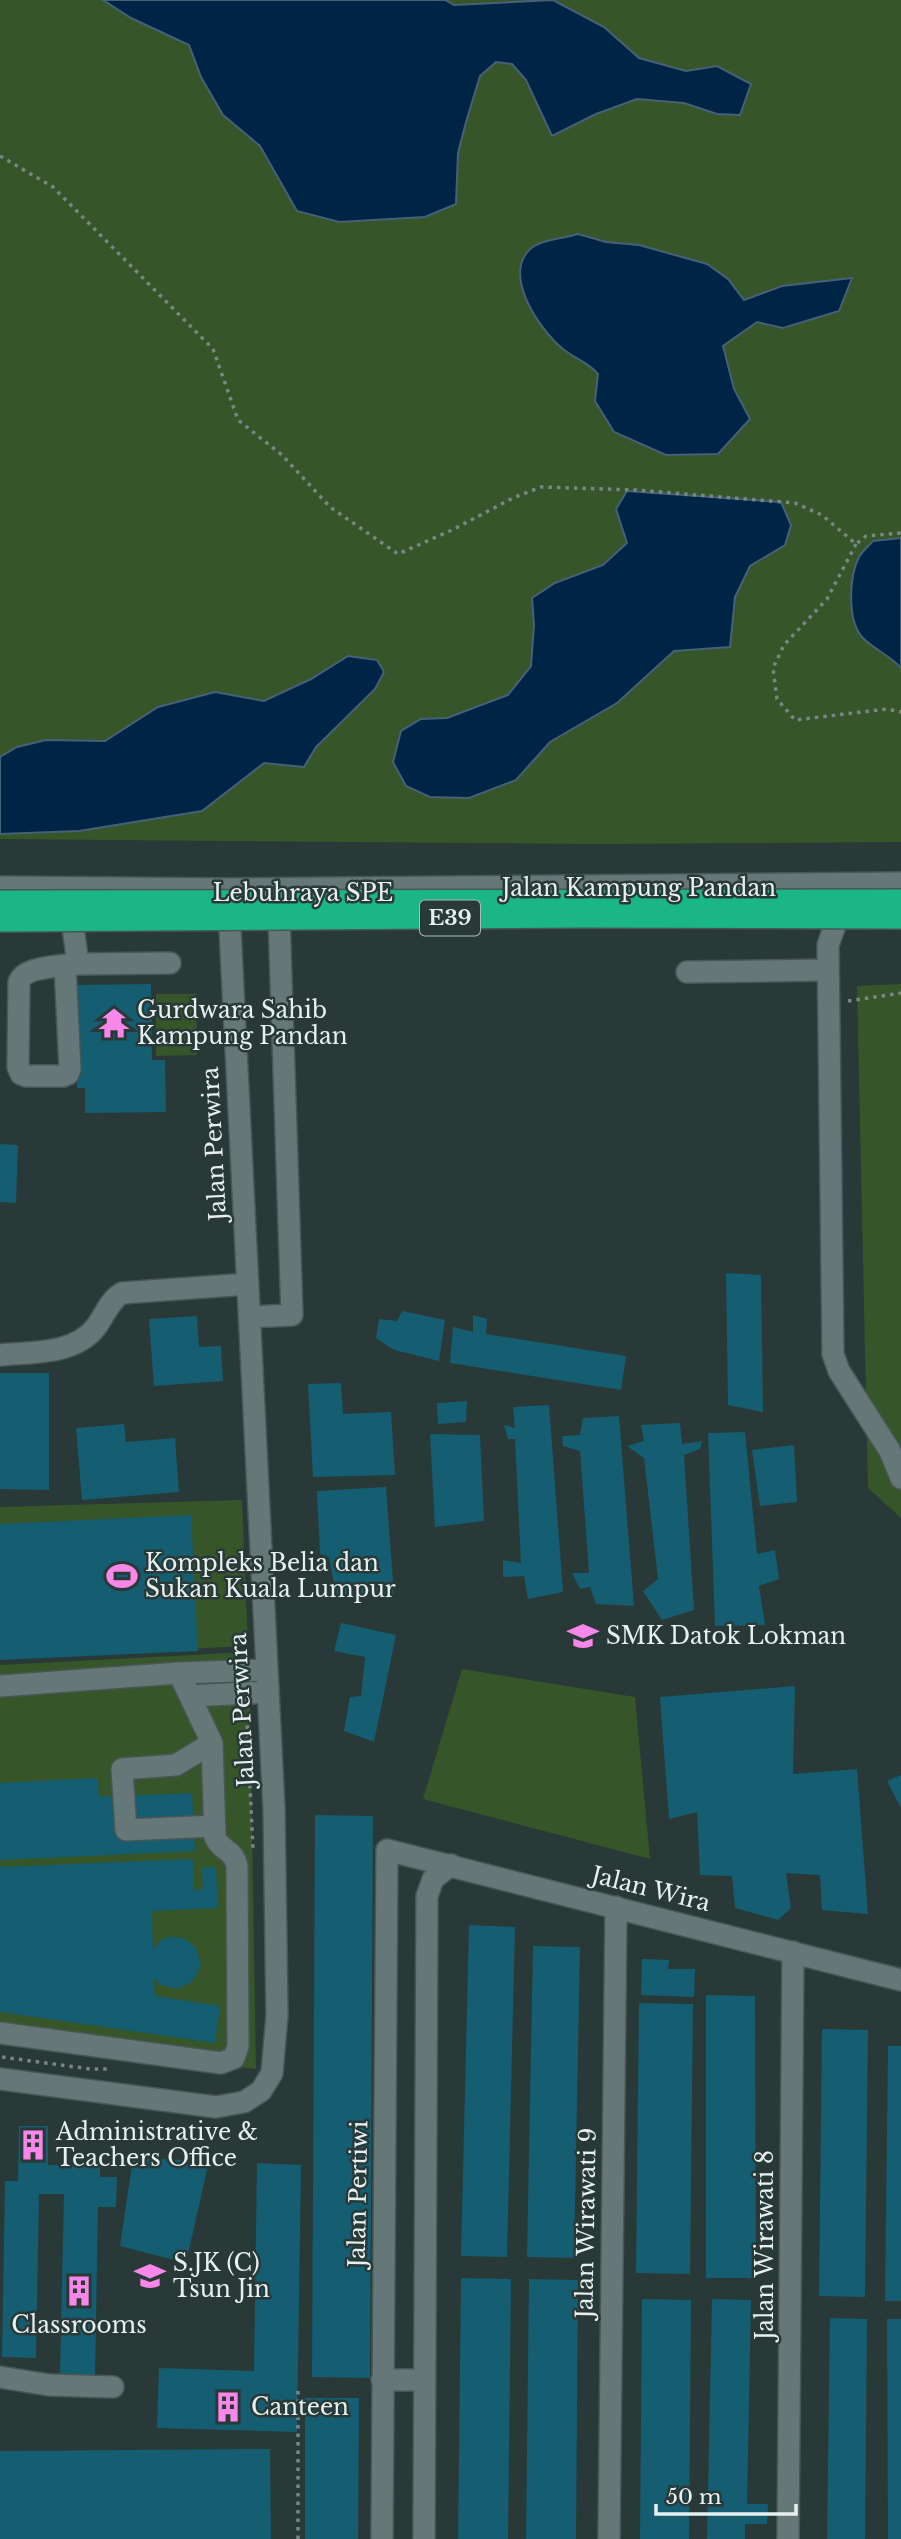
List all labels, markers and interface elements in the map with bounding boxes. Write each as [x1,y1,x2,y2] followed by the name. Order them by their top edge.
[499,874,776,902] street label: Jalan Kampung Pandan
[213,879,393,907] street label: Lebuhraya SPE
[420,900,480,936] road number: E39
[137,996,348,1050] place label: Gurdwara Sahib Kampung Pandan
[97,1006,131,1040] temple icon: Gurdwara Sahib Kampung Pandan
[196,1066,232,1225] street label: Jalan Perwira
[145,1549,396,1603] place label: Kompleks Belia dan Sukan Kuala Lumpur
[105,1559,139,1593] sports icon: Kompleks Belia dan Sukan Kuala Lumpur
[566,1619,600,1653] school or university icon: SMK Datok Lokman
[606,1622,846,1650] place label: SMK Datok Lokman
[224,1632,260,1791] street label: Jalan Perwira
[586,1860,713,1917] street label: Jalan Wira
[55,2118,258,2172] place label: Administrative & Teachers Office
[343,2120,373,2271] street label: Jalan Pertiwi
[570,2127,602,2322] street label: Jalan Wirawati 9
[16,2128,50,2162] building icon: Administrative & Teachers Office
[751,2150,779,2343] street label: Jalan Wirawati 8
[173,2249,270,2303] place label: S.JK (C) Tsun Jin
[133,2259,167,2293] school or university icon: S.JK (C) Tsun Jin
[62,2274,96,2308] building icon: Classrooms
[11,2311,147,2339] place label: Classrooms
[211,2390,245,2424] building icon: Canteen
[251,2393,349,2421] place label: Canteen
[656,2472,796,2516] scale bar
[666,2484,722,2510] text: 50 m

